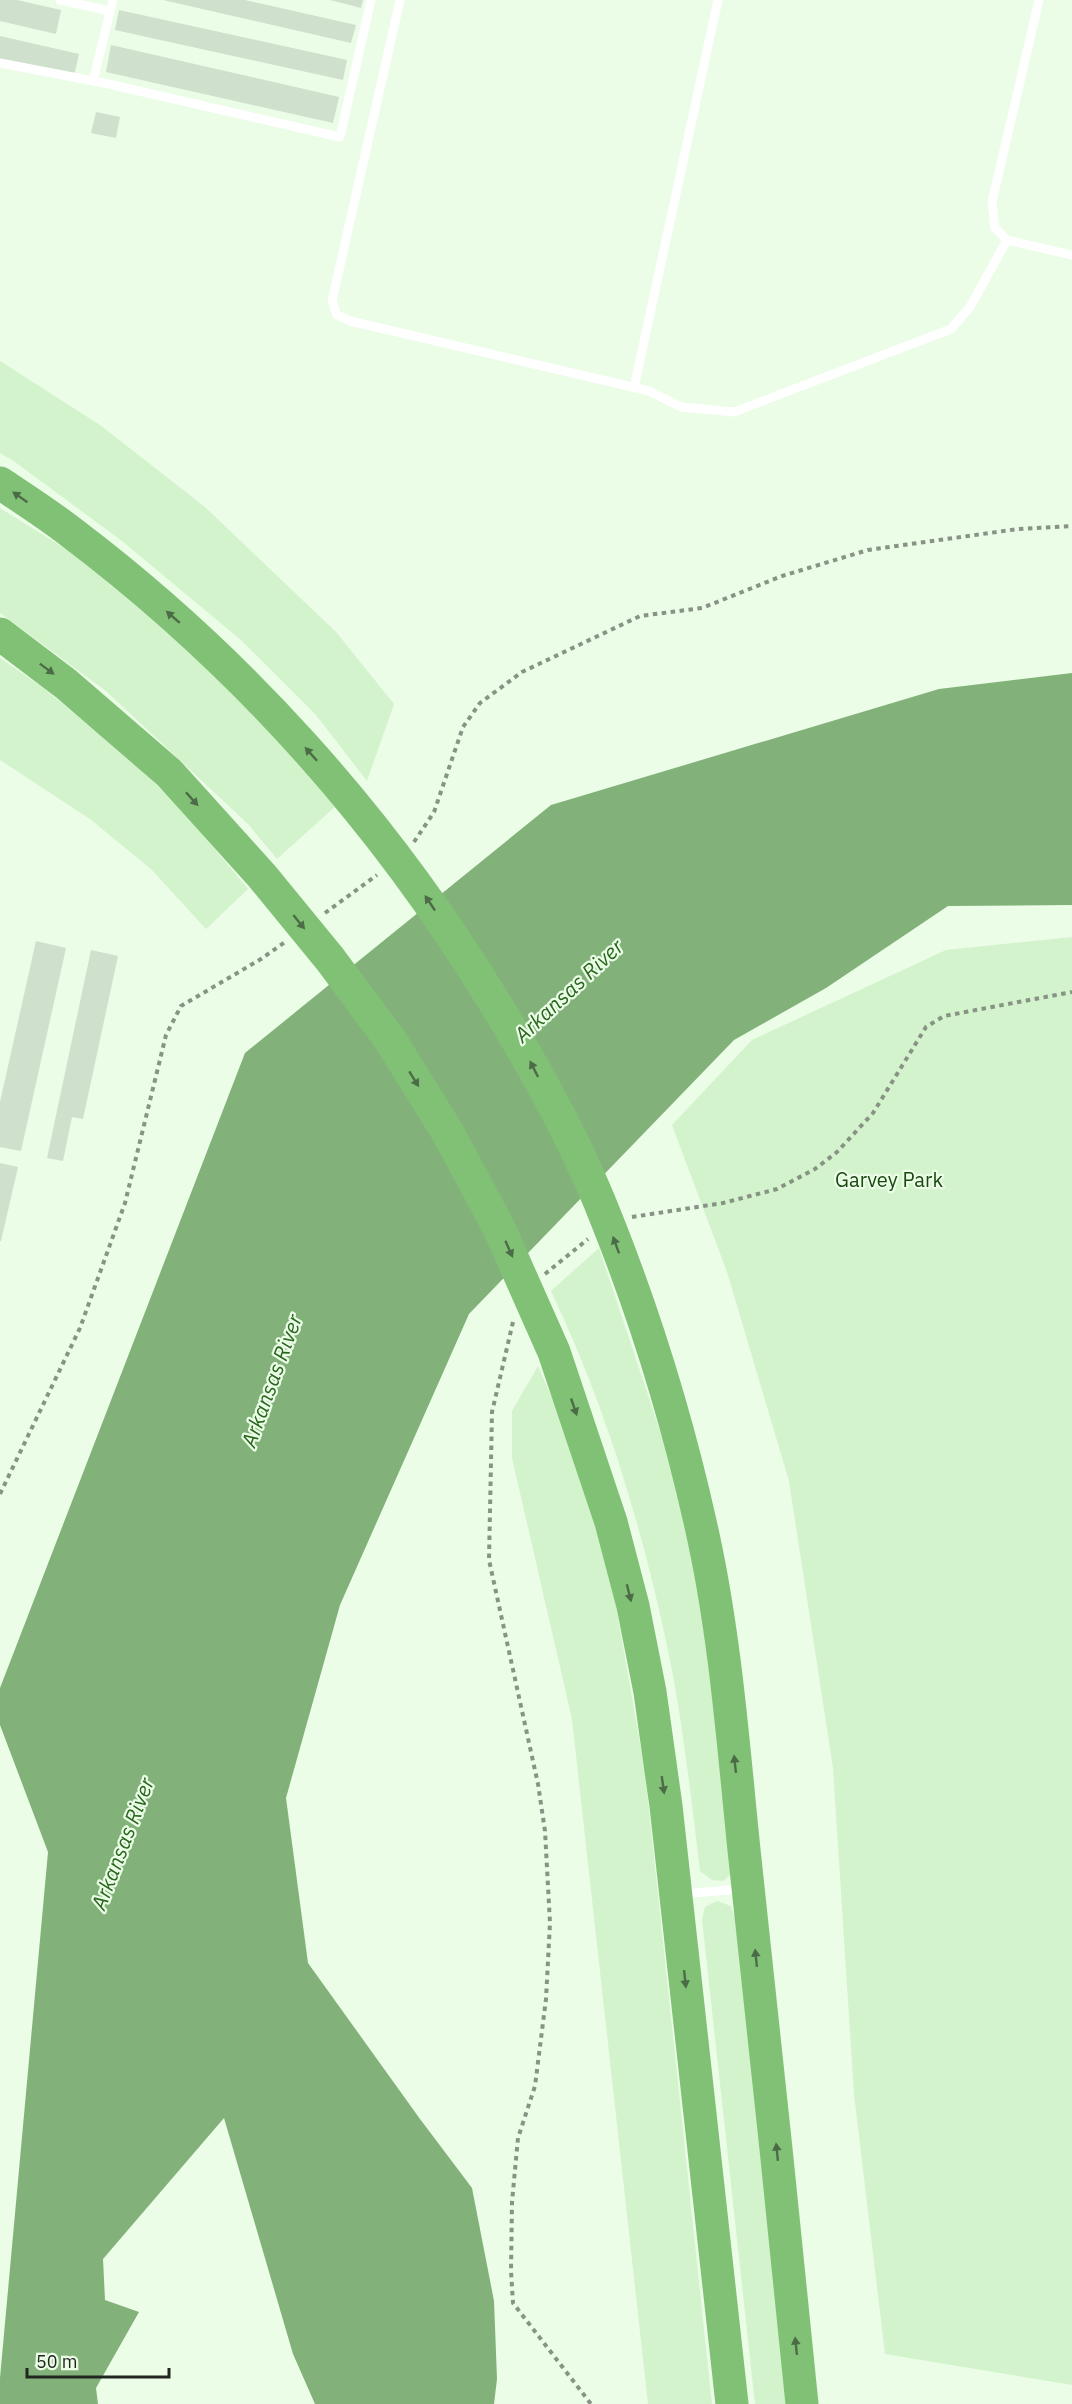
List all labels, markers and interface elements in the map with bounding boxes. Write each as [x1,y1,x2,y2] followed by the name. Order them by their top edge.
[12,492,28,503] one-way arrow
[166,610,181,624] one-way arrow
[39,663,54,675] one-way arrow
[304,747,318,762] one-way arrow
[185,791,198,806] one-way arrow
[424,896,436,912] one-way arrow
[292,914,305,929] one-way arrow
[507,932,630,1049] water label: Arkansas River
[529,1060,539,1077] one-way arrow
[408,1071,419,1087] one-way arrow
[835,1166,943,1193] park label: Garvey Park
[611,1236,621,1254] one-way arrow
[505,1240,514,1258] one-way arrow
[234,1309,309,1452] water label: Arkansas River
[569,1398,579,1416] one-way arrow
[625,1584,635,1603] one-way arrow
[730,1754,740,1773] one-way arrow
[84,1772,161,1915] water label: Arkansas River
[658,1776,667,1795] one-way arrow
[751,1948,761,1967] one-way arrow
[680,1970,690,1989] one-way arrow
[772,2142,782,2161] one-way arrow
[791,2336,801,2355] one-way arrow
[27,2341,170,2379] scale bar
[36,2350,78,2373] text: 50 m

